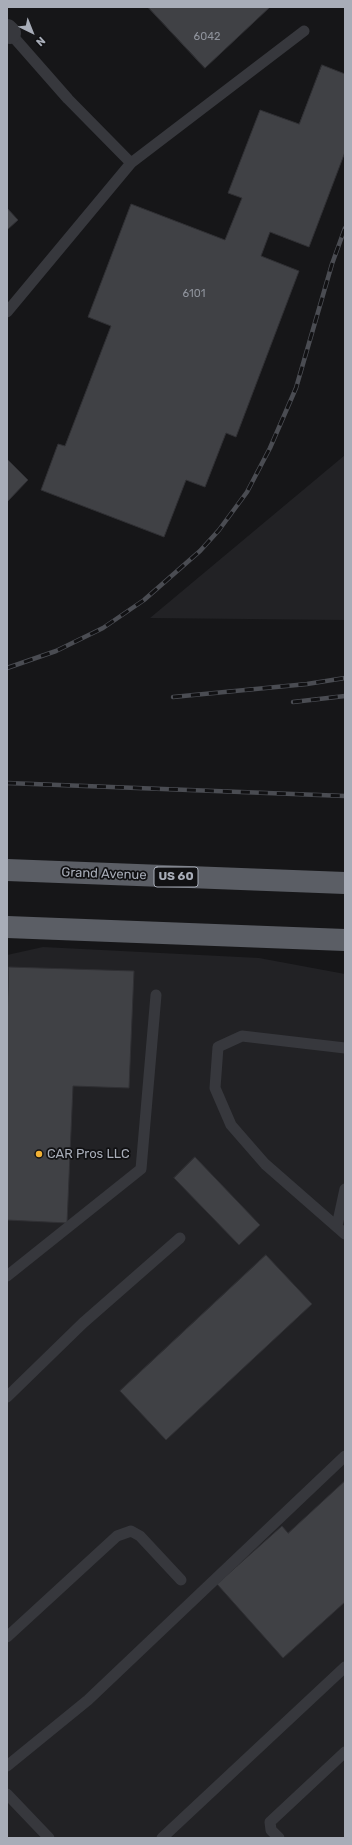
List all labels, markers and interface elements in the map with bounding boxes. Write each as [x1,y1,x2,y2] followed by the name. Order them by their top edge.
[12,12,52,52] north arrow
[194,30,220,44] house number: 6042
[33,34,48,49] text: N
[183,287,205,301] house number: 6101
[61,865,147,883] street label: Grand Avenue
[154,867,198,887] road number: US 60
[47,1146,130,1162] place label: CAR Pros LLC
[34,1149,44,1159] marker: CAR Pros LLC

